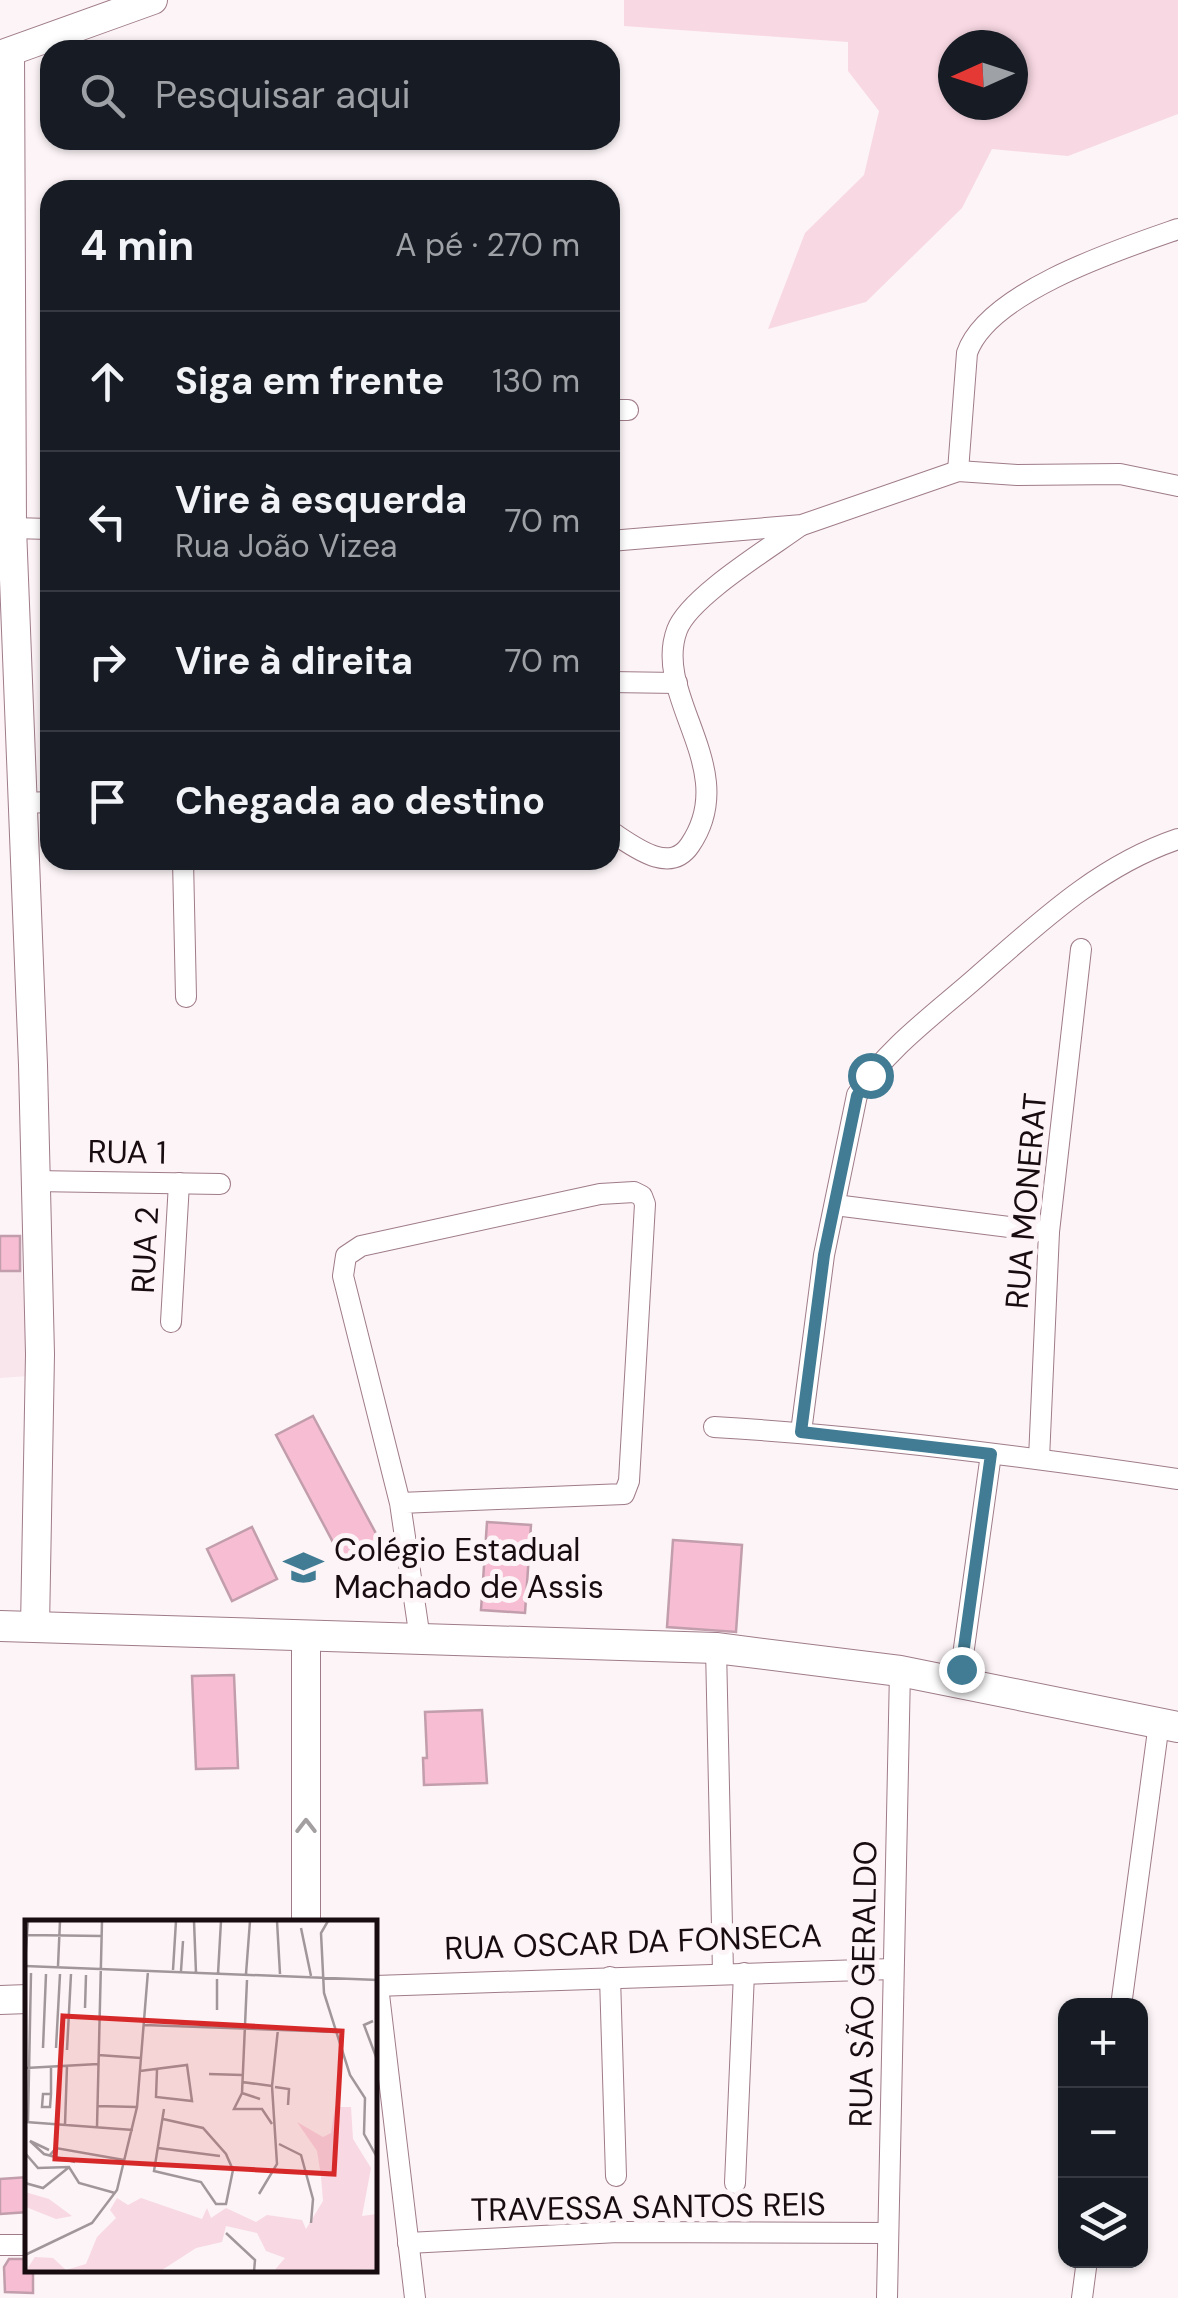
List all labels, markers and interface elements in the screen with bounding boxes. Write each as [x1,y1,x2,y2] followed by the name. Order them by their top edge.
[938,30,1028,120] north arrow
[40,40,620,150] search box
[75,68,130,123] icon: search
[155,70,411,120] text: Pesquisar aqui
[80,218,194,273] text: 4 min
[395,224,580,266] text: A pé · 270 m
[80,354,135,409] icon: ahead
[175,356,444,406] text: Siga em frente
[492,360,580,402] text: 130 m
[175,475,467,525] text: Vire à esquerda
[80,494,135,549] icon: left
[504,500,580,542] text: 70 m
[175,525,398,567] text: Rua João Vizea
[80,634,135,689] icon: right
[175,636,413,686] text: Vire à direita
[504,640,580,682] text: 70 m
[80,774,135,829] icon: arrive
[175,776,545,826] text: Chegada ao destino
[848,1053,894,1099] route start
[996,1091,1056,1311] street label: RUA MONERAT
[87,1130,167,1174] street label: RUA 1
[122,1205,168,1295] street label: RUA 2
[334,1529,604,1608] place label: Colégio Estadual Machado de Assis
[283,1547,325,1589] school or university icon: Colégio Estadual Machado de Assis
[939,1647,985,1693] route end
[295,1817,317,1832] one-way arrow
[840,1840,886,2128] street label: RUA SÃO GERALDO
[444,1914,822,1970] street label: RUA OSCAR DA FONSECA
[25,1920,378,2273] inset map
[1058,1998,1148,2268] map controls
[1058,1998,1148,2088] button: +
[1058,2088,1148,2178] button: −
[1058,2178,1148,2268] button: layers
[470,2183,826,2231] street label: TRAVESSA SANTOS REIS

